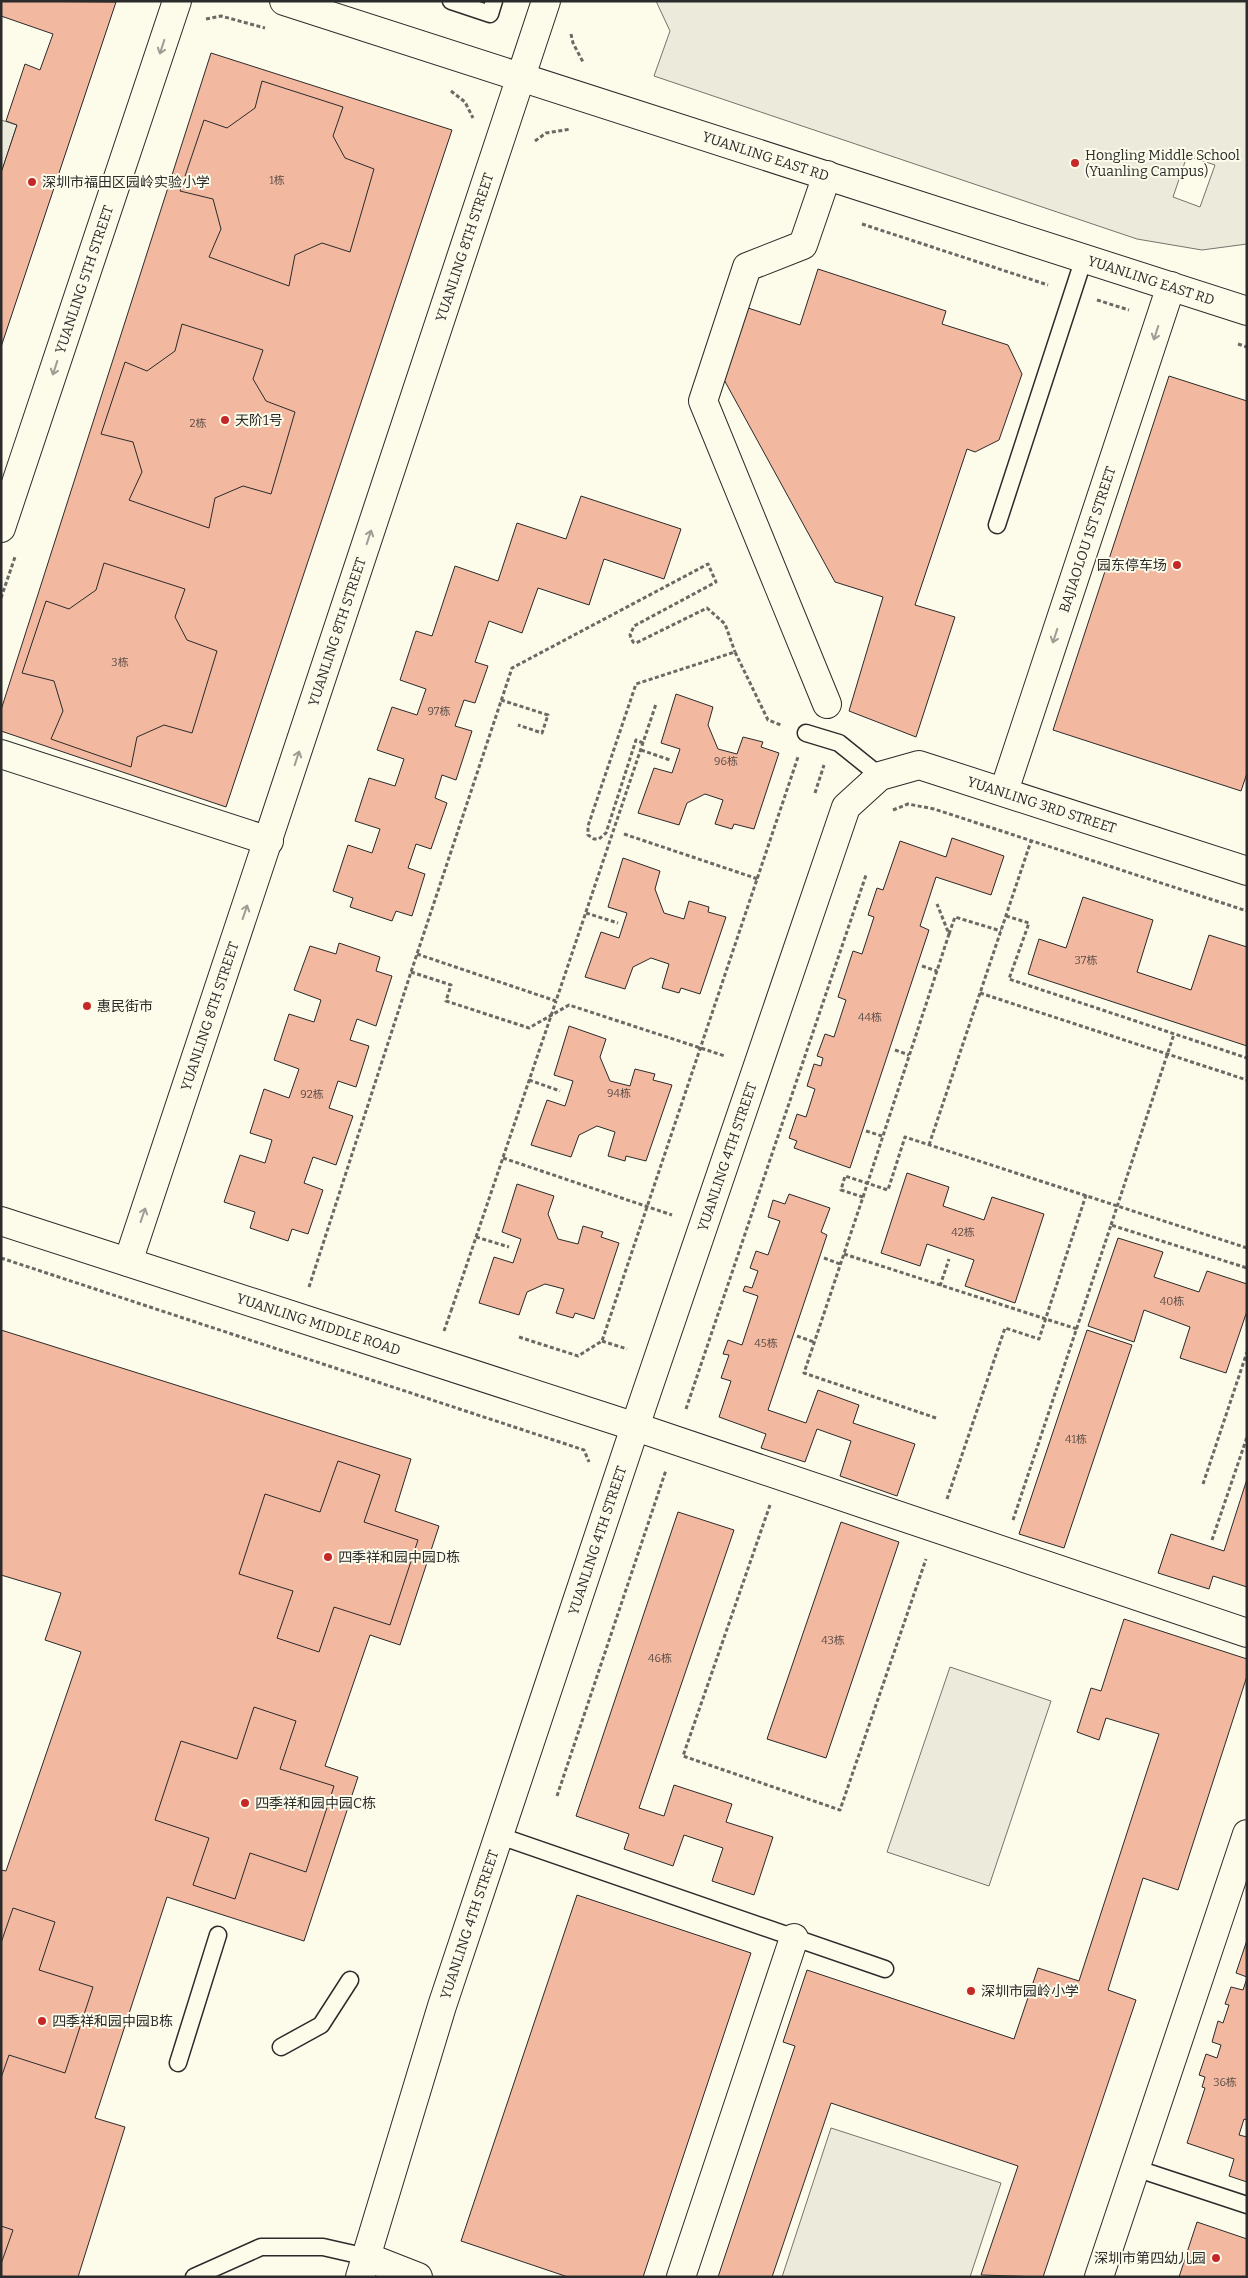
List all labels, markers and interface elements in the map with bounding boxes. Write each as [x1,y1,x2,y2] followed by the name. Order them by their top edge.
[156,39,166,55] one-way arrow
[700,128,831,184] street label: YUANLING EAST RD
[1085,147,1240,180] place label: Hongling Middle School (Yuanling Campus)
[1069,157,1081,169] marker: Hongling Middle School (Yuanling Campus)
[432,171,497,324] street label: YUANLING 8TH STREET
[42,174,210,191] place label: 深圳市福田区园岭实验小学
[269,174,285,187] house number: 1栋
[26,176,38,188] marker: 深圳市福田区园岭实验小学
[51,203,117,356] street label: YUANLING 5TH STREET
[1086,252,1217,309] street label: YUANLING EAST RD
[1151,325,1160,340] one-way arrow
[50,359,59,375] one-way arrow
[235,412,283,429] place label: 天阶1号
[219,414,231,426] marker: 天阶1号
[190,417,206,430] house number: 2栋
[1055,464,1119,615] street label: BAJIAOLOU 1ST STREET
[365,530,375,546] one-way arrow
[304,555,369,708] street label: YUANLING 8TH STREET
[1097,557,1167,574] place label: 园东停车场
[1171,559,1183,571] marker: 园东停车场
[1050,628,1059,644] one-way arrow
[111,656,129,669] house number: 3栋
[428,705,450,718] house number: 97栋
[292,750,302,766] one-way arrow
[714,755,738,768] house number: 96栋
[965,773,1119,837] street label: YUANLING 3RD STREET
[241,905,250,920] one-way arrow
[177,940,242,1093] street label: YUANLING 8TH STREET
[1075,954,1097,967] house number: 37栋
[97,998,153,1015] place label: 惠民街市
[81,1000,93,1012] marker: 惠民街市
[858,1011,882,1024] house number: 44栋
[694,1080,760,1233] street label: YUANLING 4TH STREET
[607,1087,631,1100] house number: 94栋
[300,1088,324,1101] house number: 92栋
[138,1208,148,1224] one-way arrow
[951,1226,975,1239] house number: 42栋
[235,1290,403,1359] street label: YUANLING MIDDLE ROAD
[1160,1295,1184,1308] house number: 40栋
[754,1337,778,1350] house number: 45栋
[1065,1433,1087,1446] house number: 41栋
[564,1464,630,1617] street label: YUANLING 4TH STREET
[338,1549,460,1566] place label: 四季祥和园中园D栋
[322,1551,334,1563] marker: 四季祥和园中园D栋
[821,1634,845,1647] house number: 43栋
[648,1652,672,1665] house number: 46栋
[255,1795,376,1812] place label: 四季祥和园中园C栋
[239,1797,251,1809] marker: 四季祥和园中园C栋
[436,1848,502,2001] street label: YUANLING 4TH STREET
[981,1983,1079,2000] place label: 深圳市园岭小学
[965,1985,977,1997] marker: 深圳市园岭小学
[52,2013,173,2030] place label: 四季祥和园中园B栋
[36,2015,48,2027] marker: 四季祥和园中园B栋
[1213,2076,1237,2089] house number: 36栋
[1094,2250,1206,2267] place label: 深圳市第四幼儿园
[1210,2252,1222,2264] marker: 深圳市第四幼儿园

